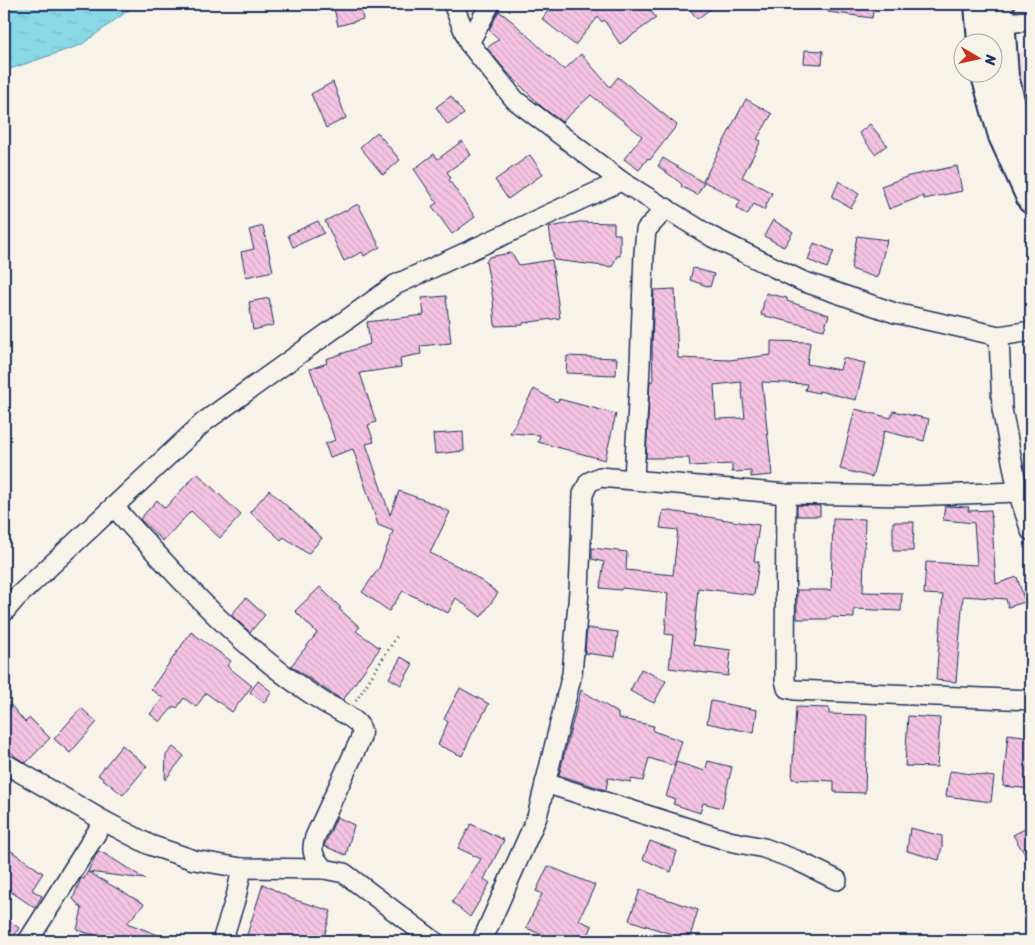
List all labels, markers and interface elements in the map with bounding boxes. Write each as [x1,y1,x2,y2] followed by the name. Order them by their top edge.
[952,32,1002,82] north arrow
[977,52,1004,67] text: N

